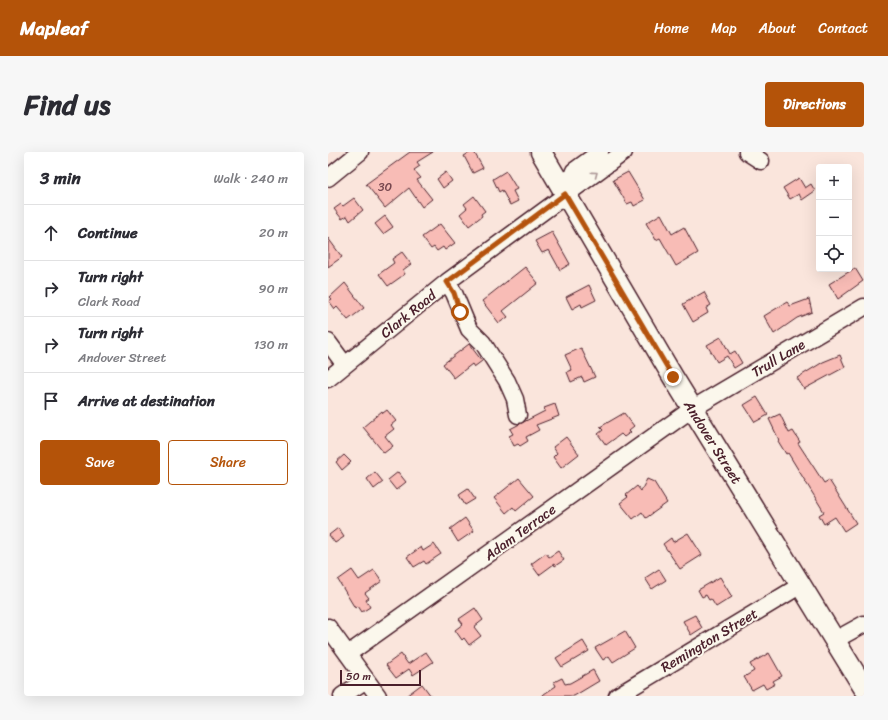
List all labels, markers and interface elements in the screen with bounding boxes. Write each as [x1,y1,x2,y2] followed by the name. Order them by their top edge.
[20,12,88,45] text: Mapleaf
[654,16,689,41] text: Home
[711,16,737,41] text: Map
[759,16,796,41] text: About
[818,16,868,41] text: Contact
[24,80,111,129] text: Find us
[765,82,864,127] button: Directions
[40,163,81,193] text: 3 min
[816,164,852,272] map controls
[816,164,852,200] button: +
[213,167,288,190] text: Walk · 240 m
[591,171,598,179] one-way arrow
[378,176,392,198] house number: 30
[816,200,852,236] button: −
[78,220,138,246] text: Continue
[259,221,288,244] text: 20 m
[40,222,62,244] icon: ahead
[816,236,852,272] button: locate
[78,264,143,290] text: Turn right
[258,277,288,300] text: 90 m
[40,278,62,300] icon: right
[375,283,443,345] street label: Clark Road
[78,290,140,313] text: Clark Road
[451,303,469,321] route start
[78,320,143,346] text: Turn right
[746,332,810,384] street label: Trull Lane
[254,333,288,356] text: 130 m
[40,334,62,356] icon: right
[78,346,166,369] text: Andover Street
[664,368,682,386] route end
[78,388,215,414] text: Arrive at destination
[40,390,62,412] icon: arrive
[676,394,748,489] street label: Andover Street
[40,440,160,485] button: Save
[168,440,288,485] button: Share
[478,497,562,568] street label: Adam Terrace
[656,601,763,679] street label: Remington Street
[346,667,371,686] text: 50 m
[340,668,421,687] scale bar

